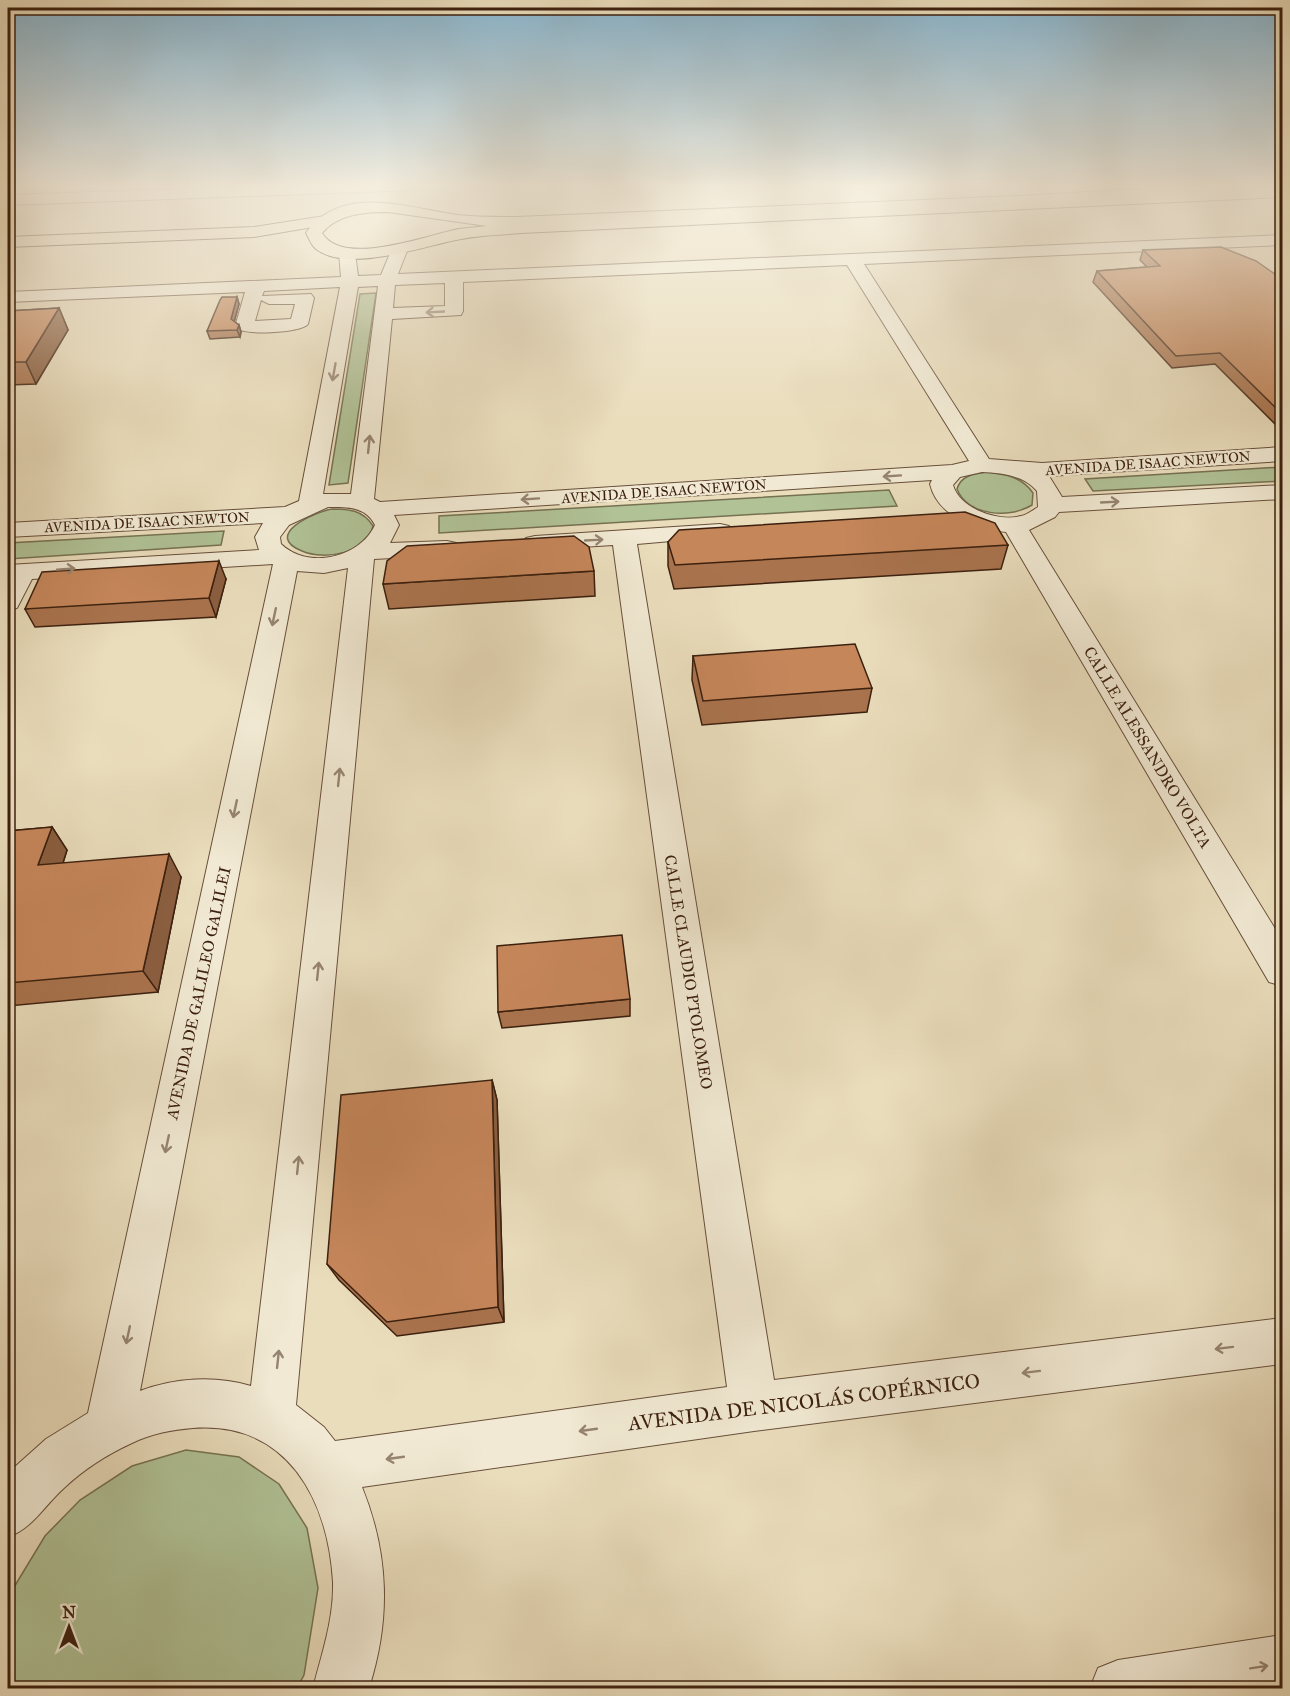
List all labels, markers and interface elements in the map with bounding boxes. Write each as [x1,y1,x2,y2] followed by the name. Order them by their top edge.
[426,306,446,317] one-way arrow
[328,362,339,382] one-way arrow
[364,435,375,455] one-way arrow
[1044,448,1251,479] street label: AVENIDA DE ISAAC NEWTON
[883,471,903,482] one-way arrow
[560,476,767,507] street label: AVENIDA DE ISAAC NEWTON
[520,494,540,505] one-way arrow
[1099,496,1119,507] one-way arrow
[43,509,250,536] street label: AVENIDA DE ISAAC NEWTON
[584,534,604,545] one-way arrow
[55,563,75,574] one-way arrow
[268,608,280,627] one-way arrow
[1080,643,1216,852] street label: CALLE ALESSANDRO VOLTA
[334,768,345,787] one-way arrow
[229,799,241,818] one-way arrow
[661,853,716,1091] street label: CALLE CLAUDIO PTOLOMEO
[162,865,235,1122] street label: AVENIDA DE GALILEO GALILEI
[313,962,324,981] one-way arrow
[161,1133,172,1153] one-way arrow
[293,1155,304,1175] one-way arrow
[122,1324,133,1344] one-way arrow
[1215,1343,1235,1354] one-way arrow
[272,1349,283,1369] one-way arrow
[625,1367,981,1436] street label: AVENIDA DE NICOLÁS COPÉRNICO
[1022,1367,1041,1378] one-way arrow
[578,1425,598,1436] one-way arrow
[385,1452,405,1463] one-way arrow
[39,1597,99,1657] north arrow
[62,1603,76,1622] text: N
[1248,1661,1268,1672] one-way arrow

